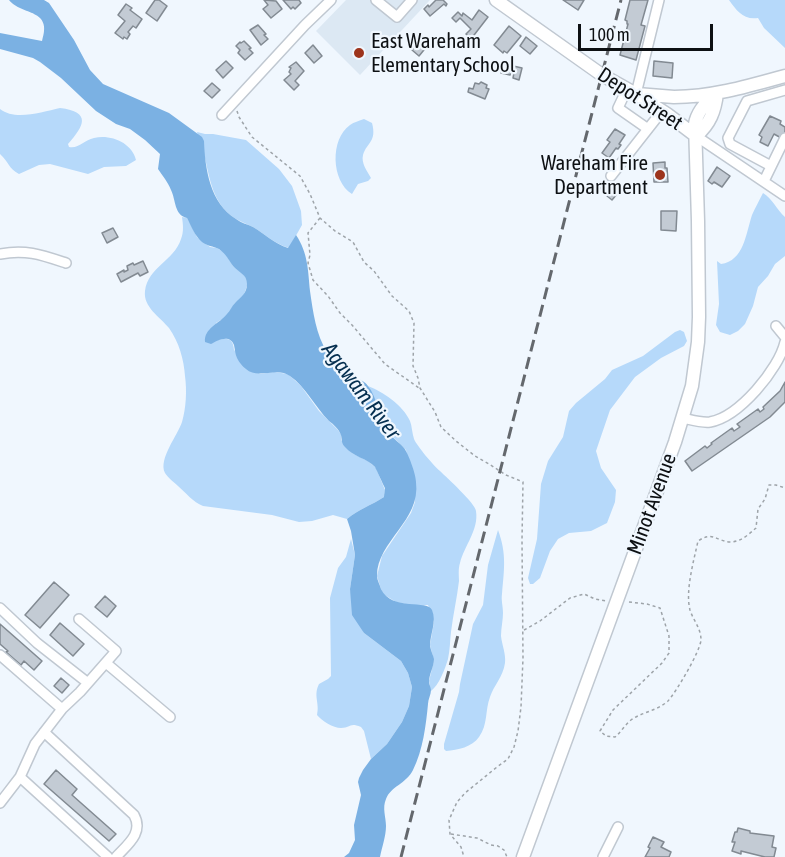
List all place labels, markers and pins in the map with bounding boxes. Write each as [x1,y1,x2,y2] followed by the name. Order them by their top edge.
[371,28,515,78] place label: East Wareham Elementary School
[352,46,366,60] marker: East Wareham Elementary School
[541,150,648,200] place label: Wareham Fire Department
[653,168,667,182] marker: Wareham Fire Department

